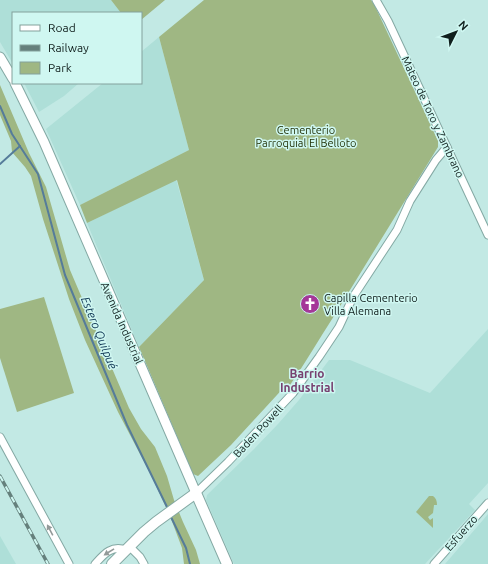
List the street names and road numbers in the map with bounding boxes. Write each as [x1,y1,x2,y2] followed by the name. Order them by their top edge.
[399,54,467,180] street label: Mateo de Toro y Zambrano
[99,280,145,366] street label: Avenida Industrial
[231,402,285,460] street label: Baden Powell
[442,513,480,553] street label: Esfuerzo

